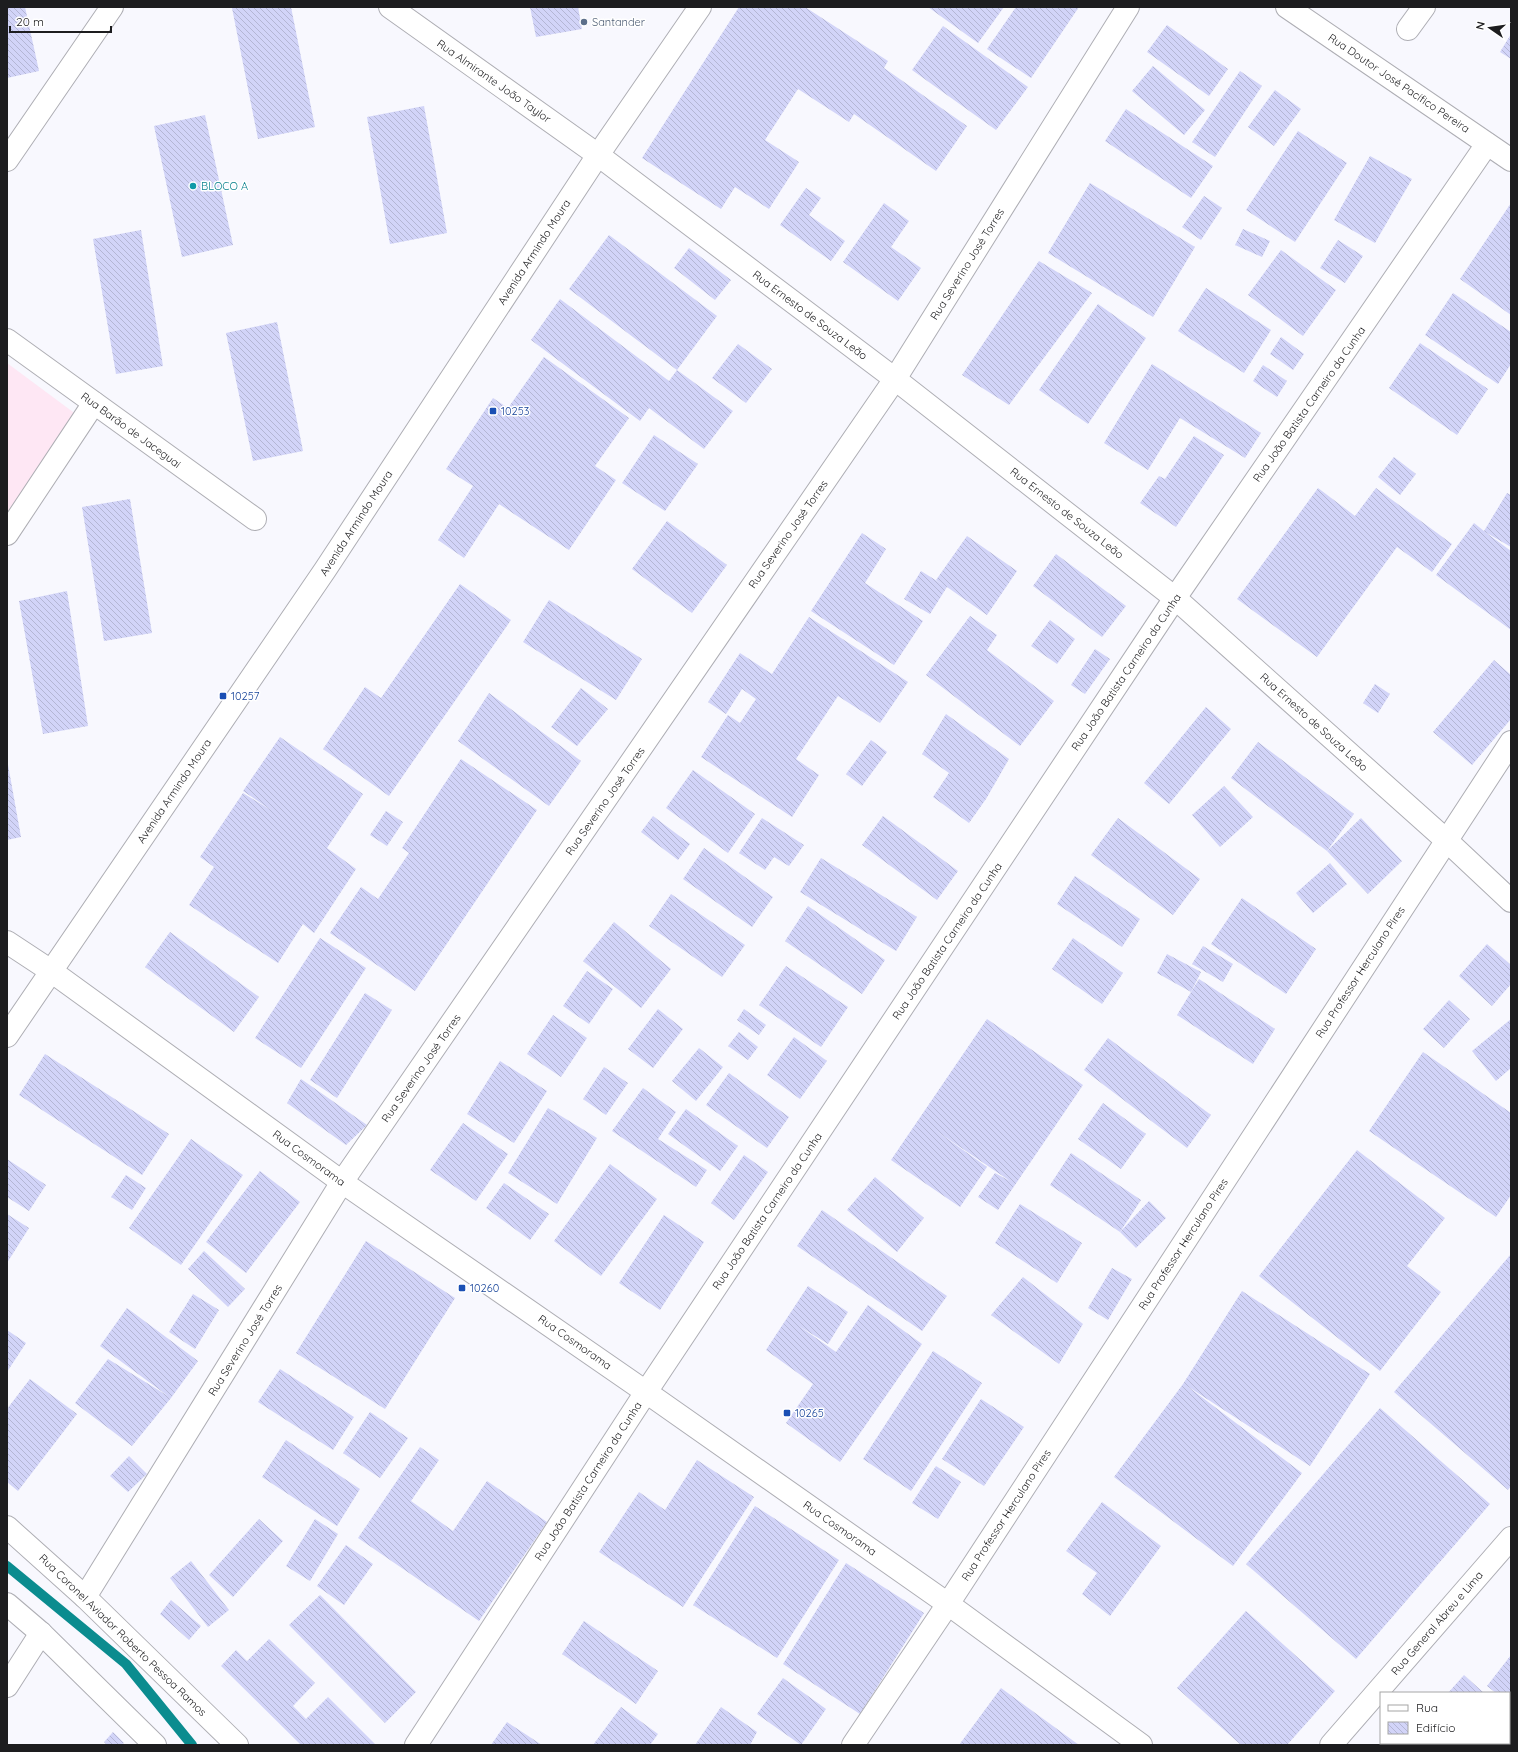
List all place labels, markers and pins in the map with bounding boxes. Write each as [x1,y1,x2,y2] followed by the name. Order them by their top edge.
[592,15,646,29] place label: Santander
[579,17,589,27] marker: Santander
[201,179,248,193] place label: BLOCO A
[188,181,198,191] marker: BLOCO A
[501,404,530,418] place label: 10253
[488,406,498,416] marker: 10253
[231,689,260,703] place label: 10257
[218,691,228,701] marker: 10257
[470,1281,499,1295] place label: 10260
[457,1283,467,1293] marker: 10260
[795,1406,824,1420] place label: 10265
[782,1408,792,1418] marker: 10265

